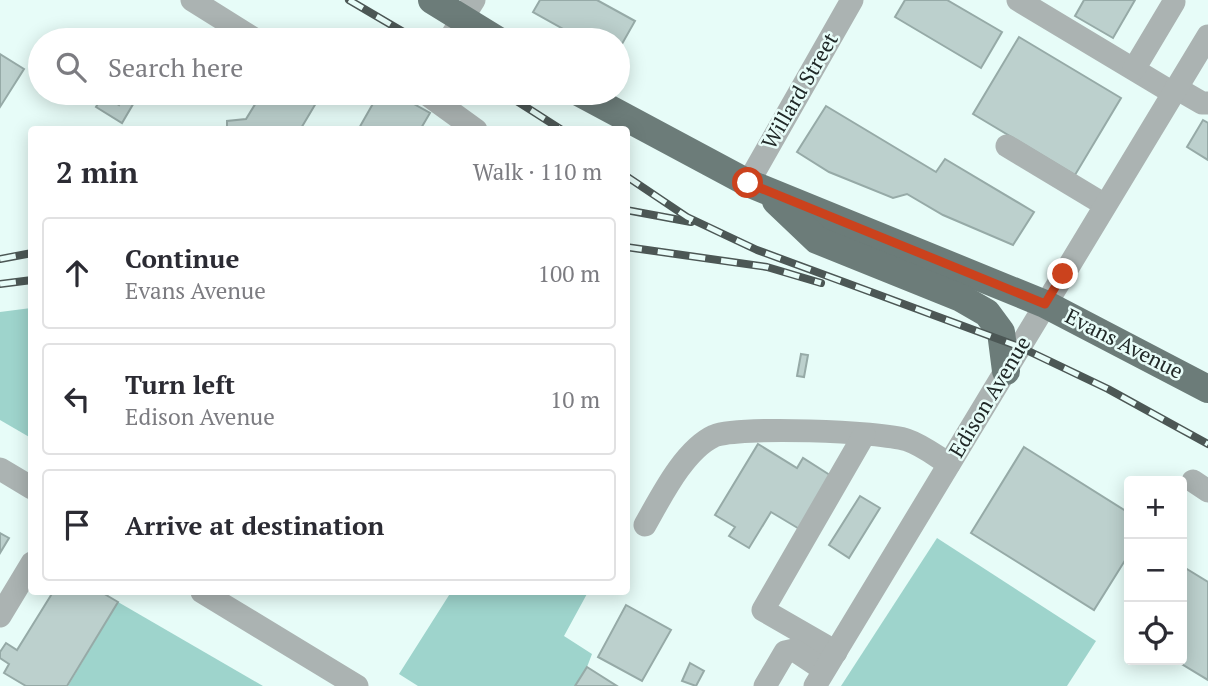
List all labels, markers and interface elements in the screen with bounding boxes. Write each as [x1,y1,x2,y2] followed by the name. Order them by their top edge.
[754,27,844,154] street label: Willard Street
[28,28,630,105] search box
[52,48,90,86] icon: search
[108,50,243,84] text: Search here
[56,152,138,192] text: 2 min
[473,156,602,187] text: Walk · 110 m
[732,167,763,198] route start
[125,241,239,275] text: Continue
[58,254,96,292] icon: ahead
[538,258,600,289] text: 100 m
[1047,258,1078,289] route end
[125,275,266,306] text: Evans Avenue
[1061,301,1188,385] street label: Evans Avenue
[942,331,1036,462] street label: Edison Avenue
[125,367,235,401] text: Turn left
[58,380,96,418] icon: left
[550,384,600,415] text: 10 m
[125,401,275,432] text: Edison Avenue
[1124,476,1187,665] map controls
[1124,476,1187,539] button: +
[58,506,96,544] icon: arrive
[125,508,384,542] text: Arrive at destination
[1124,539,1187,602] button: −
[1124,602,1187,665] button: locate

